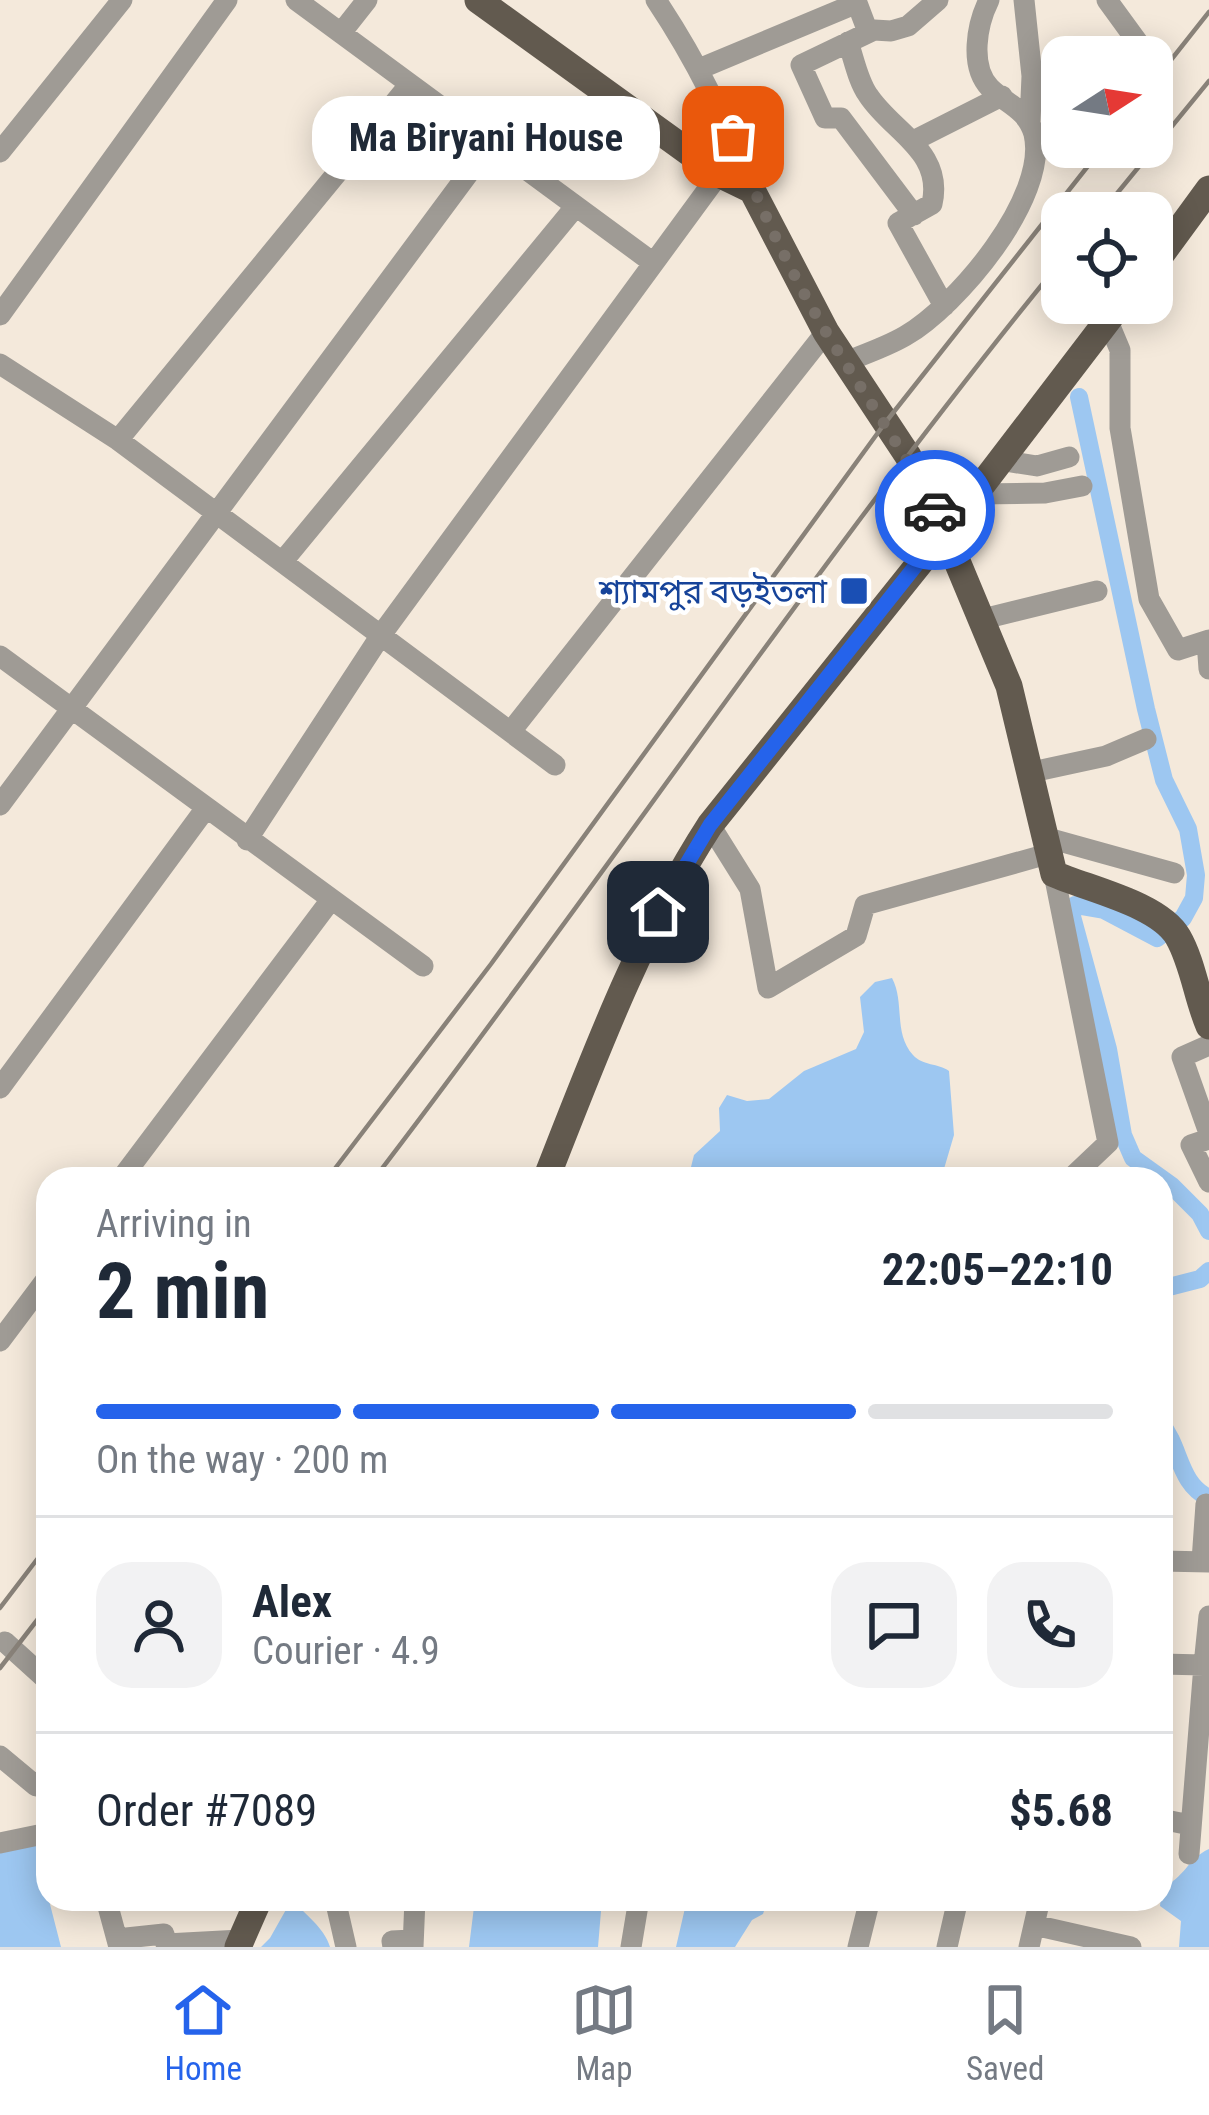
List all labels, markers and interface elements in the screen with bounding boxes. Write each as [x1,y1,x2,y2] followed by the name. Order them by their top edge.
[1041,36,1173,168] north arrow
[1041,36,1173,324] map controls
[682,86,784,188] pin
[313,95,661,179] callout: Ma Biryani House
[700,104,766,170] icon: bag
[349,115,623,161] text: Ma Biryani House
[1041,192,1173,324] button: locate
[875,450,995,570] courier
[902,477,968,543] icon: car
[598,572,828,611] place label: শ্যামপুর বড়ইতলা
[838,575,870,607] marker: শ্যামপুর বড়ইতলা
[607,861,709,963] pin
[625,879,691,945] icon: home
[96,1201,252,1247] text: Arriving in
[882,1243,1113,1296] text: 22:05–22:10
[96,1246,269,1337] text: 2 min
[96,1437,388,1483] text: On the way · 200 m
[96,1562,222,1688] button: person
[831,1562,957,1688] button: chat
[987,1562,1113,1688] button: phone
[252,1575,332,1628] text: Alex
[252,1628,440,1674] text: Courier · 4.9
[96,1784,317,1837] text: Order #7089
[1009,1784,1113,1837] text: $5.68
[165,1977,242,2088] tab: Home
[571,1977,637,2088] tab: Map
[966,1977,1044,2088] tab: Saved

